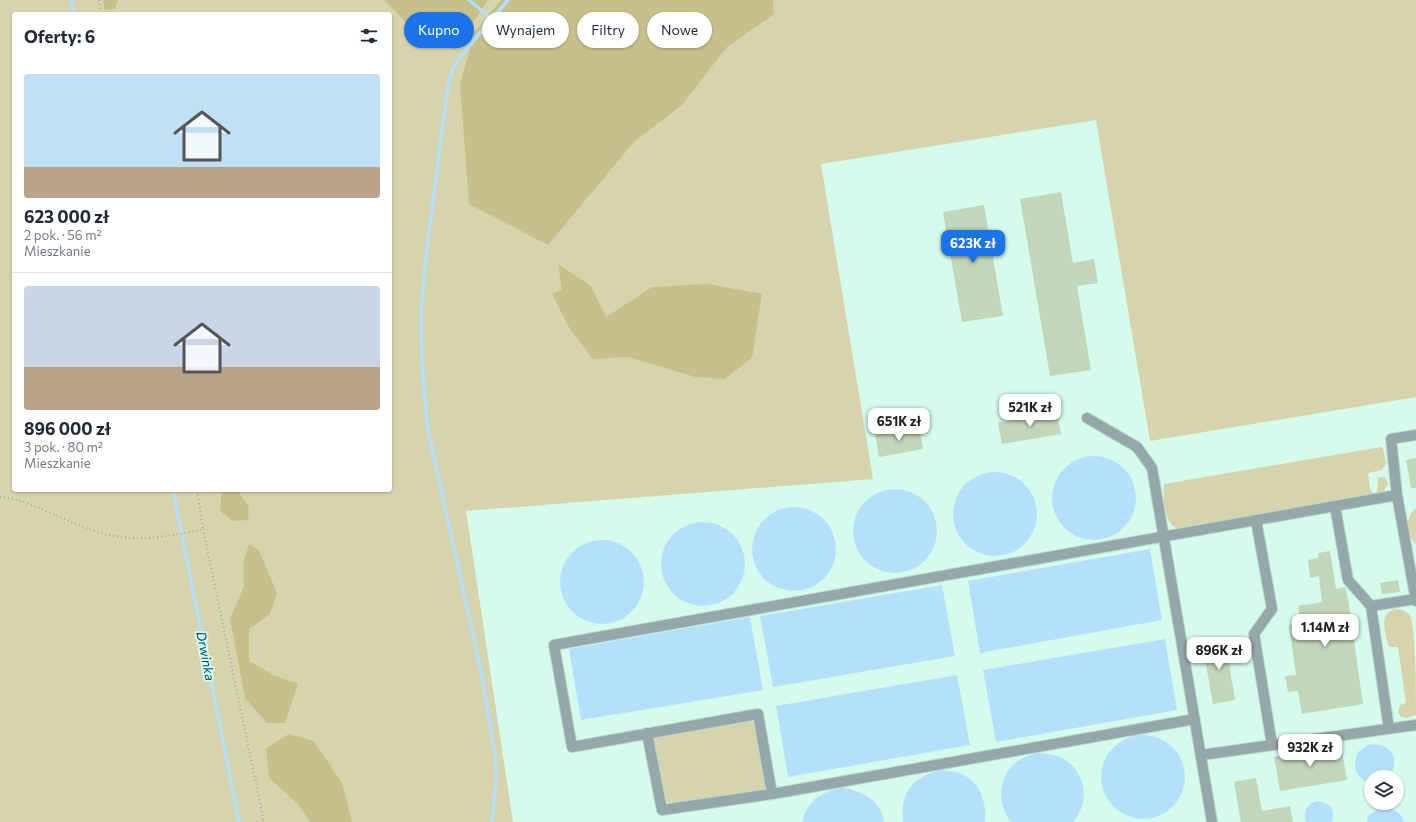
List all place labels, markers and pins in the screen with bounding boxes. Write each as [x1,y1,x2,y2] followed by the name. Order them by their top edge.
[936,230,1010,264] pin: 623K zł
[993,394,1067,428] pin: 521K zł
[862,408,936,442] pin: 651K zł
[1284,614,1366,648] pin: 1.14M zł
[1182,637,1256,671] pin: 896K zł
[1273,734,1347,768] pin: 932K zł

